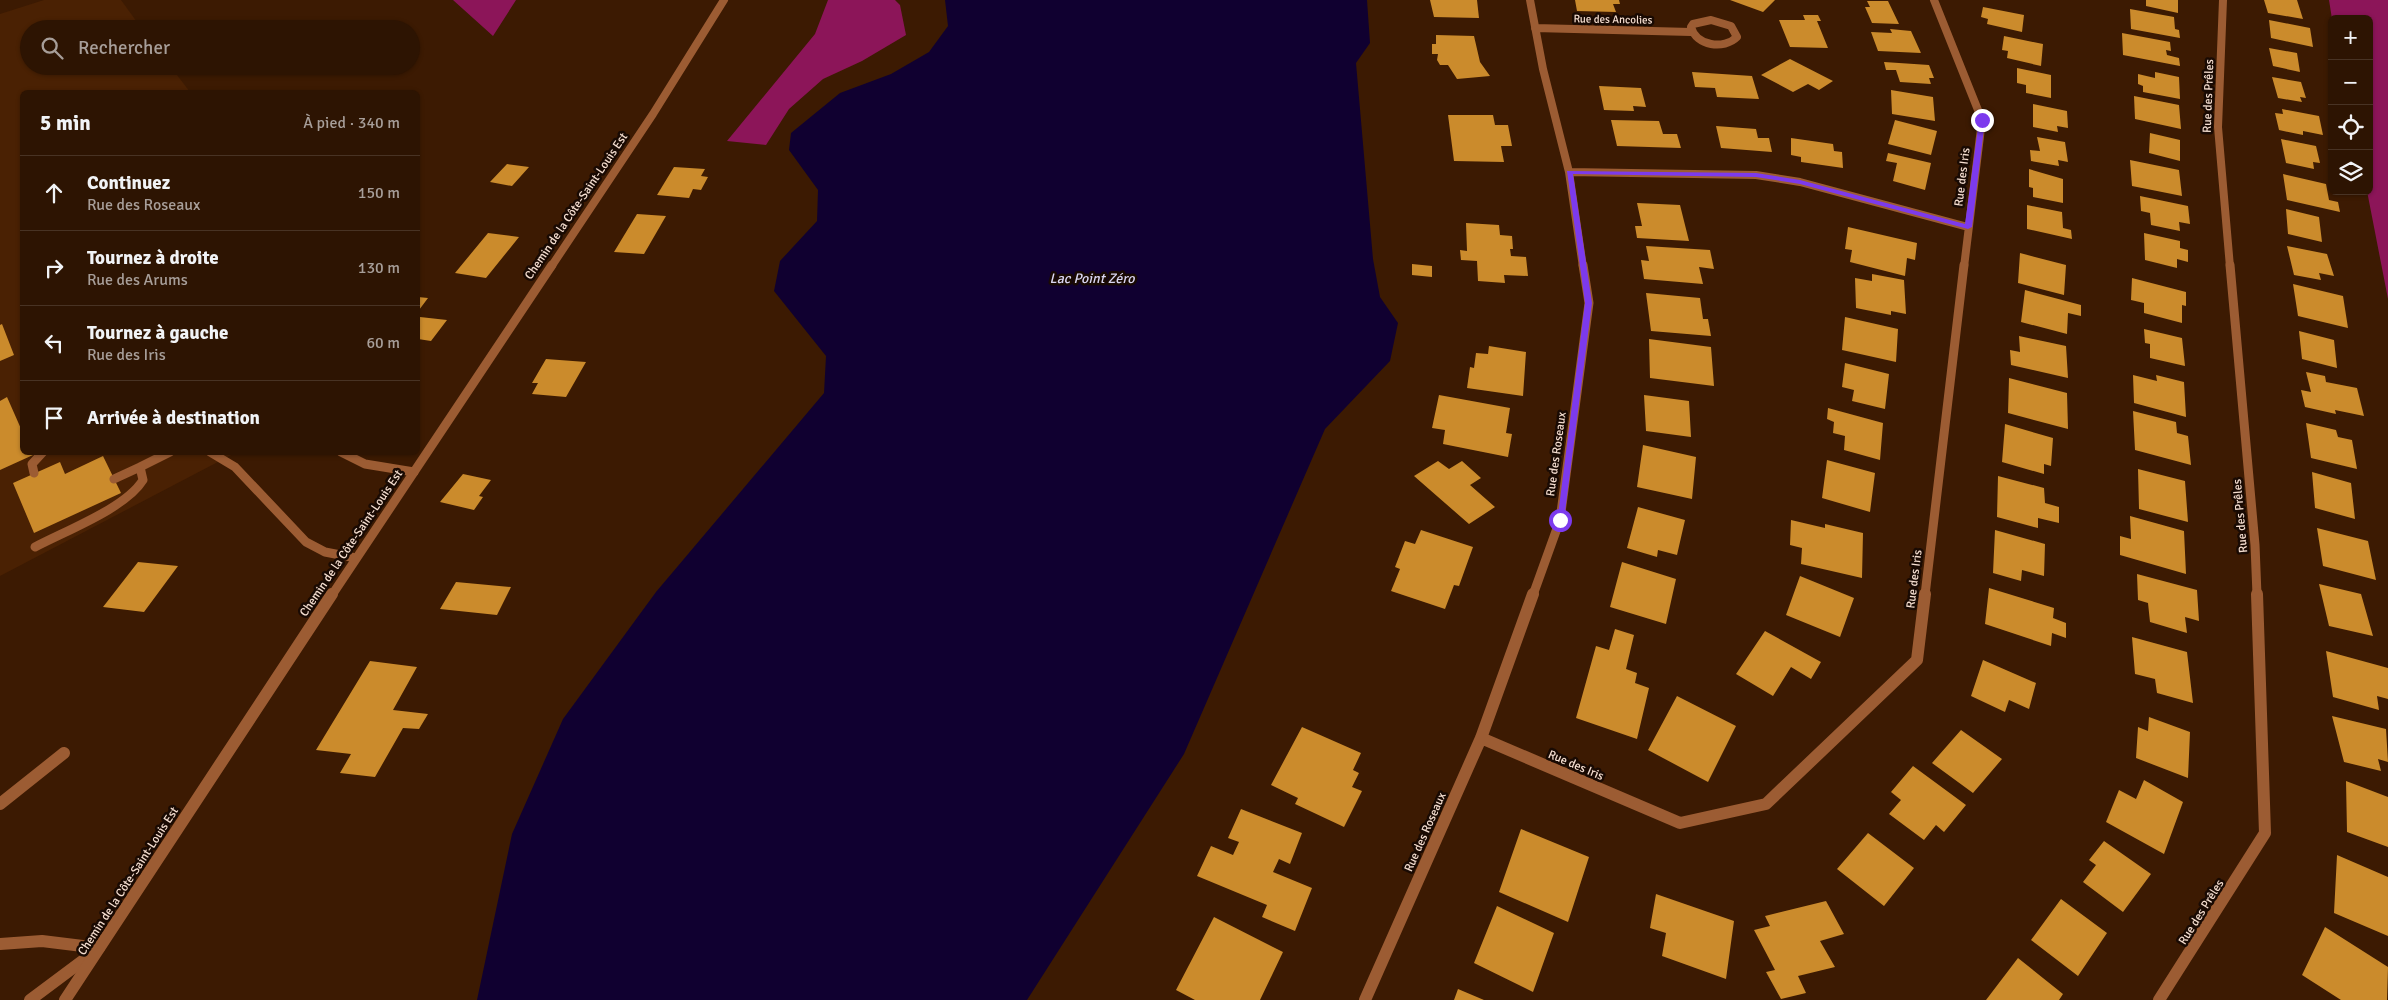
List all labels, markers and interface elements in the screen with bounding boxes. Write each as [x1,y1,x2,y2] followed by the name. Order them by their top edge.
[1573,12,1653,27] street label: Rue des Ancolies
[2328,15,2373,195] map controls
[2328,15,2373,60] button: +
[20,20,420,75] search box
[38,34,66,62] icon: search
[78,36,170,60] text: Rechercher
[2200,59,2217,133] street label: Rue des Prêles
[2328,60,2373,105] button: −
[2328,105,2373,150] button: locate
[1971,109,1994,132] route end
[40,110,91,136] text: 5 min
[303,113,400,133] text: À pied · 340 m
[522,130,631,282] street label: Chemin de la Côte-Saint-Louis Est
[1951,147,1974,207] street label: Rue des Iris
[2328,150,2373,195] button: layers
[87,171,170,195] text: Continuez
[40,179,68,207] icon: ahead
[358,183,400,203] text: 150 m
[87,195,200,215] text: Rue des Roseaux
[87,246,219,270] text: Tournez à droite
[40,254,68,282] icon: right
[358,258,400,278] text: 130 m
[87,270,188,290] text: Rue des Arums
[1050,270,1135,287] water label: Lac Point Zéro
[87,321,228,345] text: Tournez à gauche
[40,329,68,357] icon: left
[366,333,400,353] text: 60 m
[87,345,166,365] text: Rue des Iris
[40,404,68,432] icon: arrive
[87,406,260,430] text: Arrivée à destination
[1543,410,1570,497] street label: Rue des Roseaux
[297,467,406,619] street label: Chemin de la Côte-Saint-Louis Est
[2230,479,2251,553] street label: Rue des Prêles
[1549,509,1572,532] route start
[1903,549,1926,609] street label: Rue des Iris
[1546,747,1606,784] street label: Rue des Iris
[1401,790,1450,874] street label: Rue des Roseaux
[75,804,182,958] street label: Chemin de la Côte-Saint-Louis Est
[2175,877,2227,948] street label: Rue des Prêles

